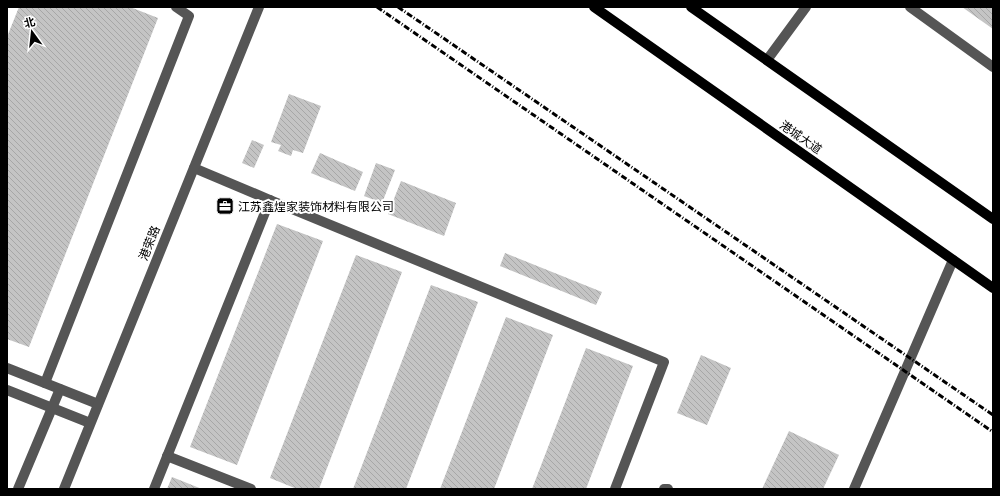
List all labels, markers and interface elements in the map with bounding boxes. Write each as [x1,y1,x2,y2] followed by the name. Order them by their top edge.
[12,12,52,52] north arrow
[22,13,37,31] text: 北
[776,116,826,158] street label: 港城大道
[215,196,235,216] office icon: 江苏鑫煌家装饰材料有限公司
[238,198,394,215] place label: 江苏鑫煌家装饰材料有限公司
[134,223,164,263] street label: 港荣路

